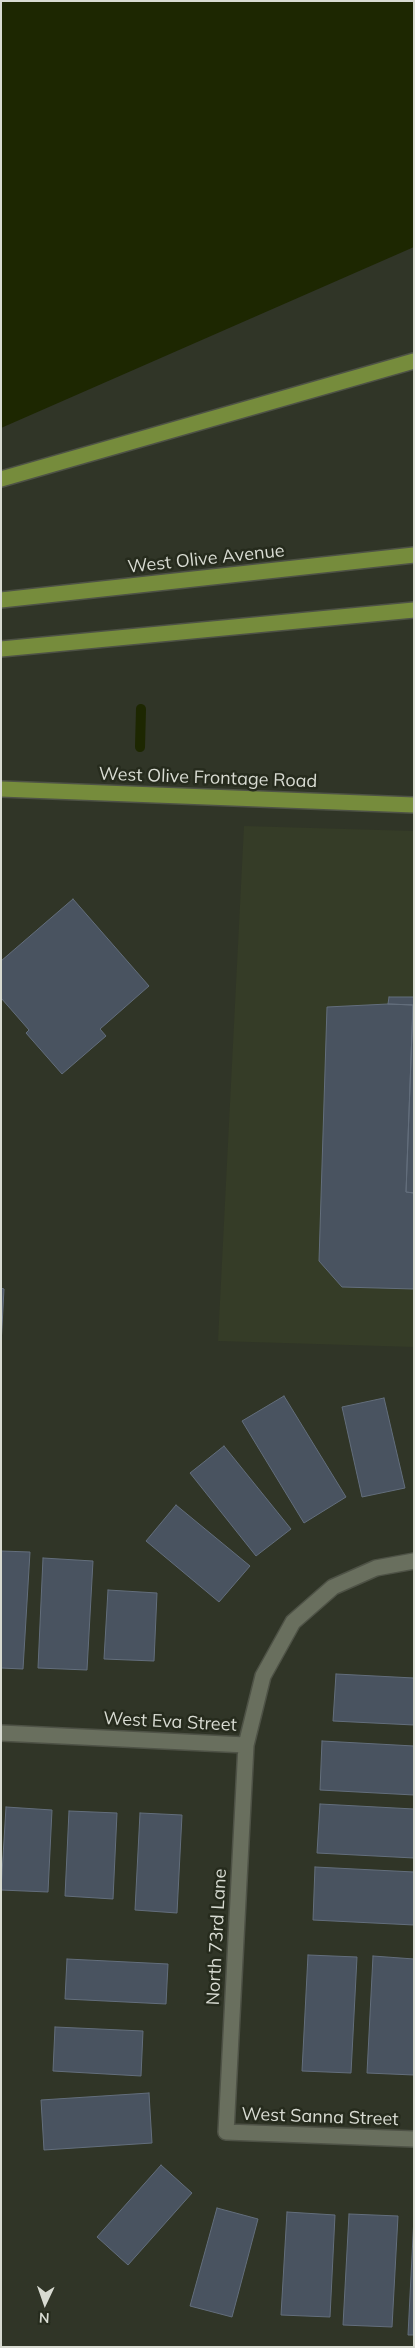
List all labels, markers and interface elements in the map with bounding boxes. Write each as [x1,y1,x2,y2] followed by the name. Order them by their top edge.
[126,540,286,578] street label: West Olive Avenue
[98,763,318,793] street label: West Olive Frontage Road
[103,1708,237,1736] street label: West Eva Street
[203,1868,231,2006] street label: North 73rd Lane
[241,2103,399,2131] street label: West Sanna Street
[20,2278,70,2328] north arrow
[38,2309,50,2327] text: N

